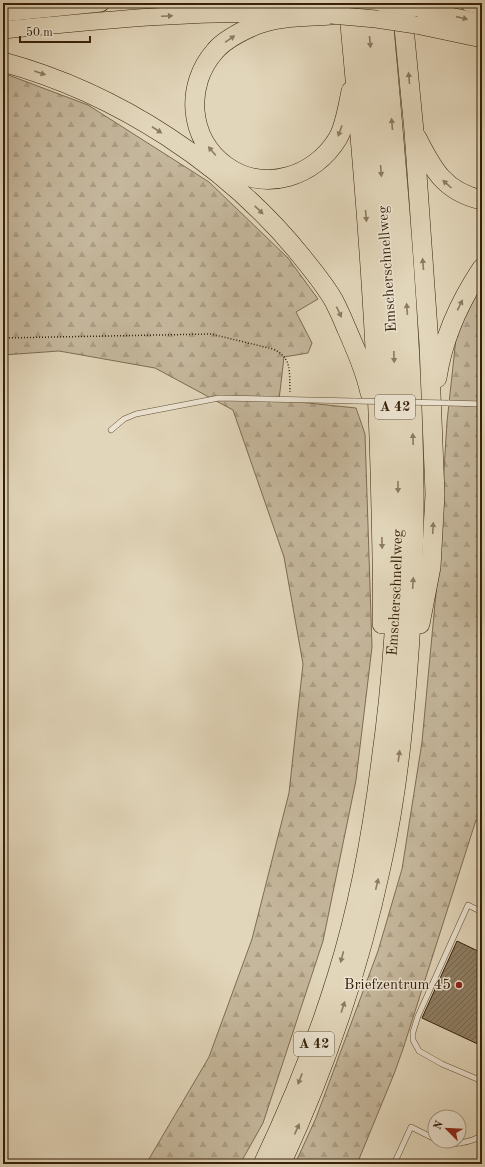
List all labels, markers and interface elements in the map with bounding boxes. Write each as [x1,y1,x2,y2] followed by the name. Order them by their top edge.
[161,12,173,19] one-way arrow
[455,15,468,21] one-way arrow
[20,18,90,44] scale bar
[26,26,53,39] text: 50 m
[225,35,236,42] one-way arrow
[366,36,373,48] one-way arrow
[35,70,47,76] one-way arrow
[406,72,412,84] one-way arrow
[389,118,396,130] one-way arrow
[152,126,162,134] one-way arrow
[337,126,343,138] one-way arrow
[207,146,216,156] one-way arrow
[377,165,384,177] one-way arrow
[442,179,453,188] one-way arrow
[376,205,400,333] street label: Emscherschnellweg
[254,206,264,215] one-way arrow
[363,210,370,223] one-way arrow
[419,258,426,270] one-way arrow
[457,299,463,311] one-way arrow
[403,303,410,315] one-way arrow
[336,306,342,317] one-way arrow
[390,351,397,363] one-way arrow
[375,395,415,419] road number: A 42
[409,433,416,445] one-way arrow
[395,481,401,494] one-way arrow
[430,521,436,534] one-way arrow
[385,529,405,657] street label: Emscherschnellweg
[379,537,385,550] one-way arrow
[409,577,416,589] one-way arrow
[396,750,402,762] one-way arrow
[375,878,381,891] one-way arrow
[339,950,345,963] one-way arrow
[344,978,451,993] place label: Briefzentrum 45
[454,980,464,990] marker: Briefzentrum 45
[340,1001,346,1013] one-way arrow
[294,1032,334,1056] road number: A 42
[296,1074,302,1086] one-way arrow
[427,1109,467,1149] north arrow
[433,1119,446,1132] text: N
[294,1123,300,1134] one-way arrow

